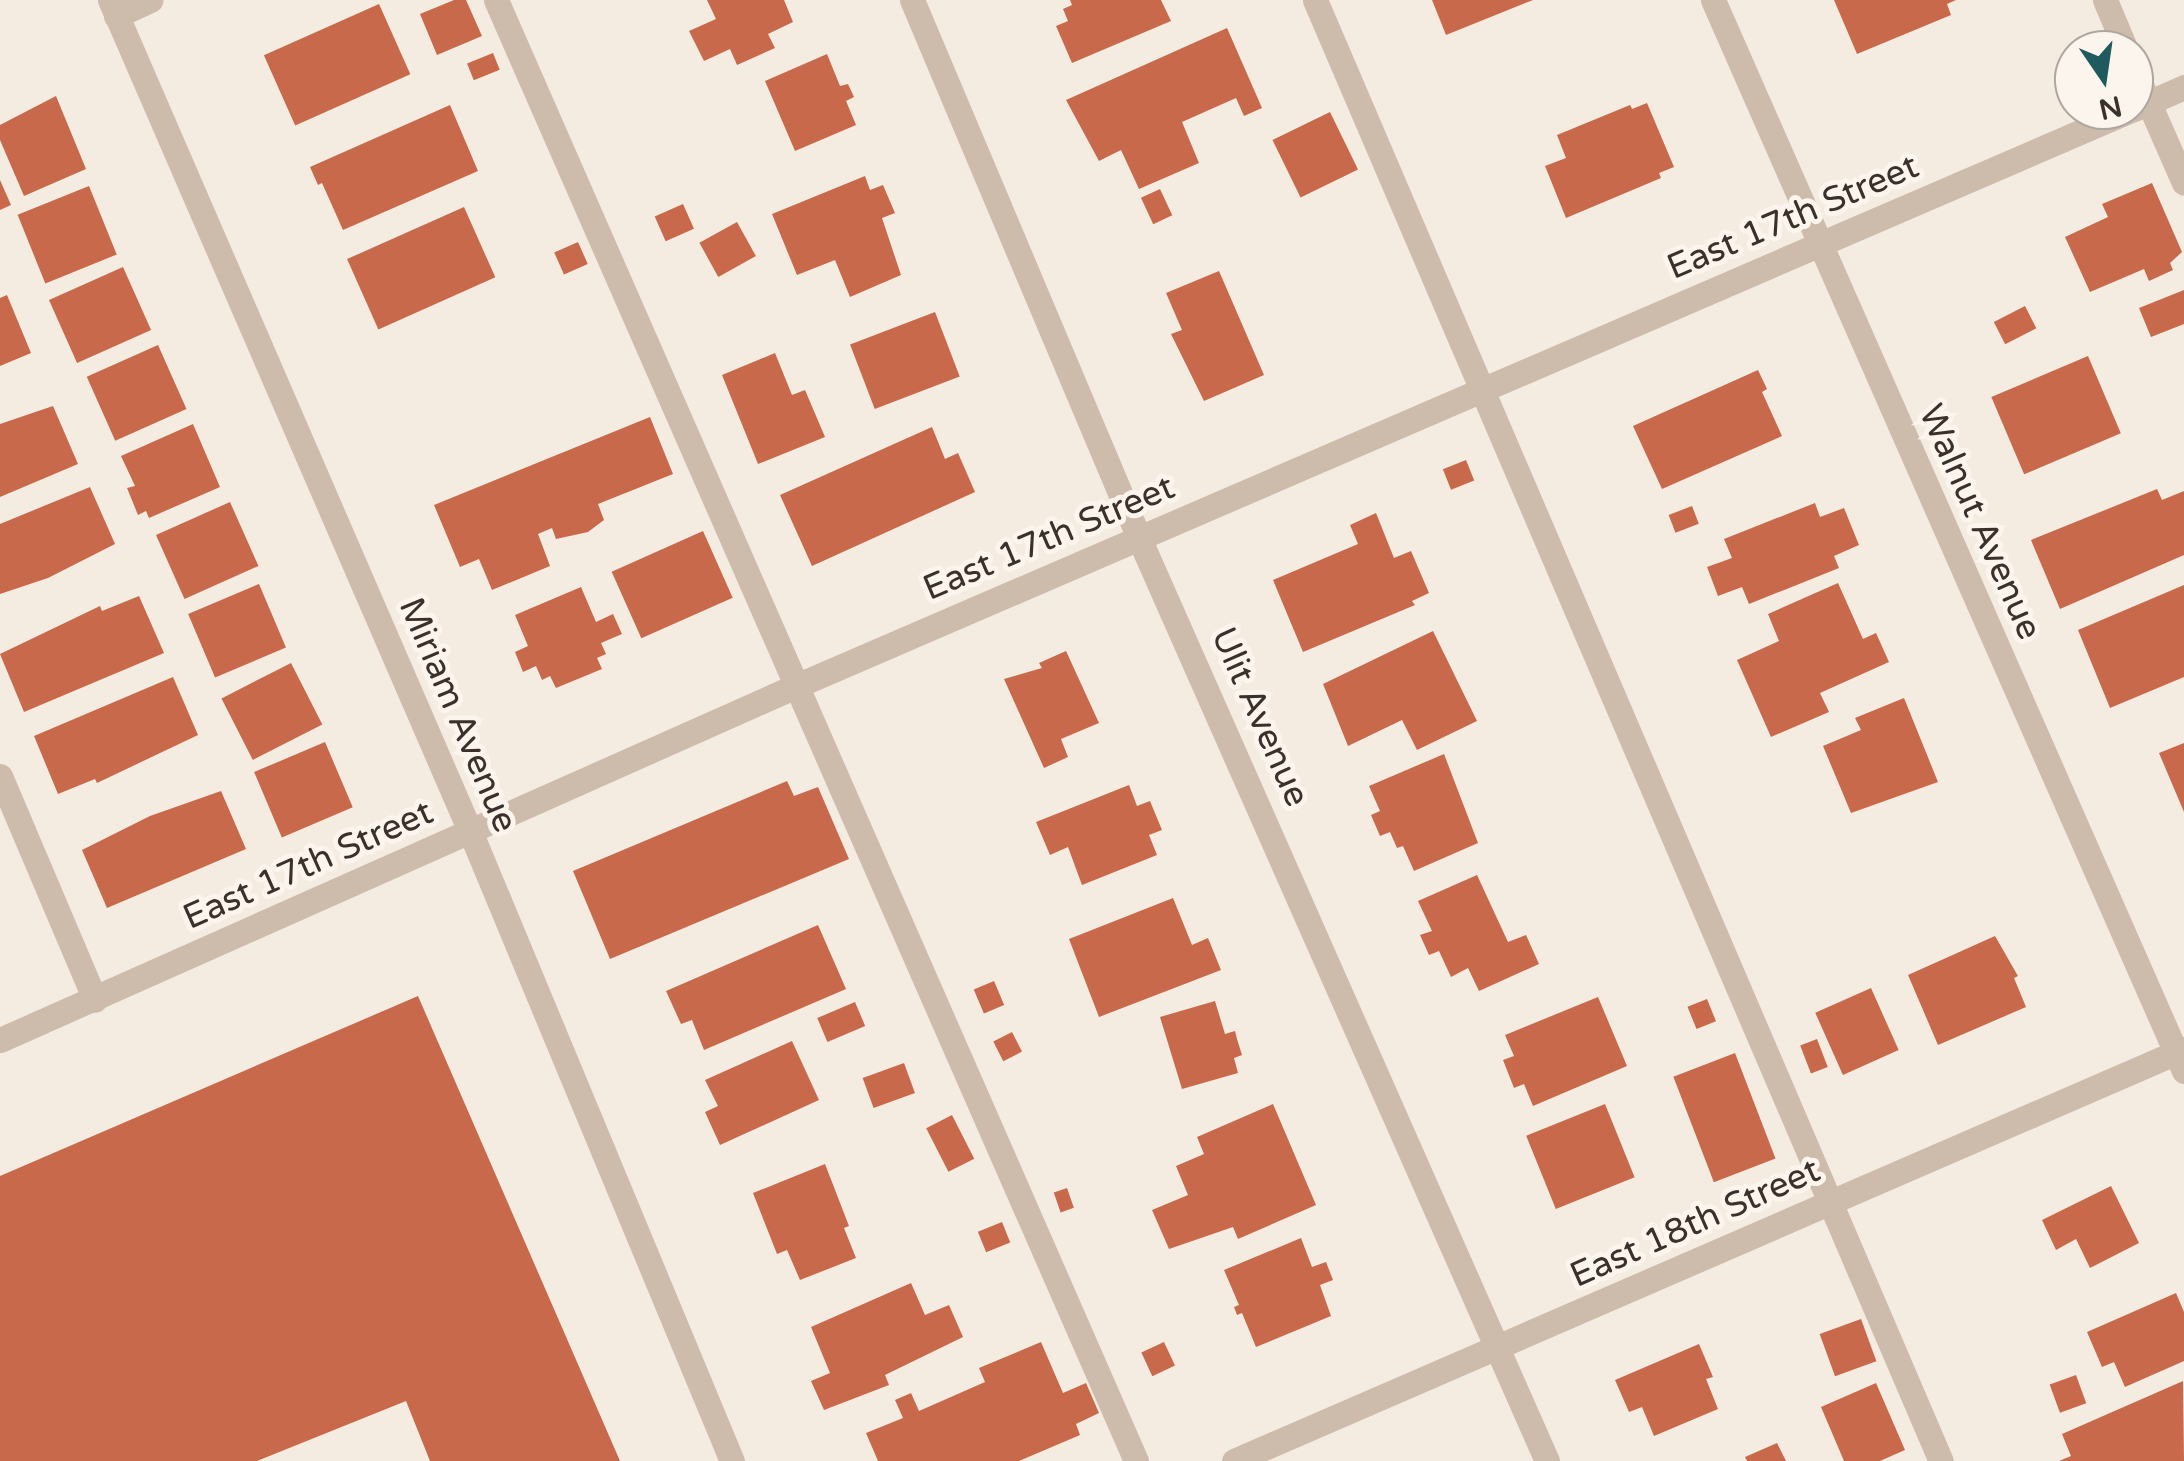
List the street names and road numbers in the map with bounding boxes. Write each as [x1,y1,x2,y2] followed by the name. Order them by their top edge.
[1661,145,1925,289] street label: East 17th Street
[1909,398,2051,646] street label: Walnut Avenue
[917,466,1181,610] street label: East 17th Street
[390,592,526,838] street label: Miriam Avenue
[1202,621,1318,813] street label: Ulit Avenue
[177,791,439,939] street label: East 17th Street
[1564,1149,1826,1297] street label: East 18th Street

